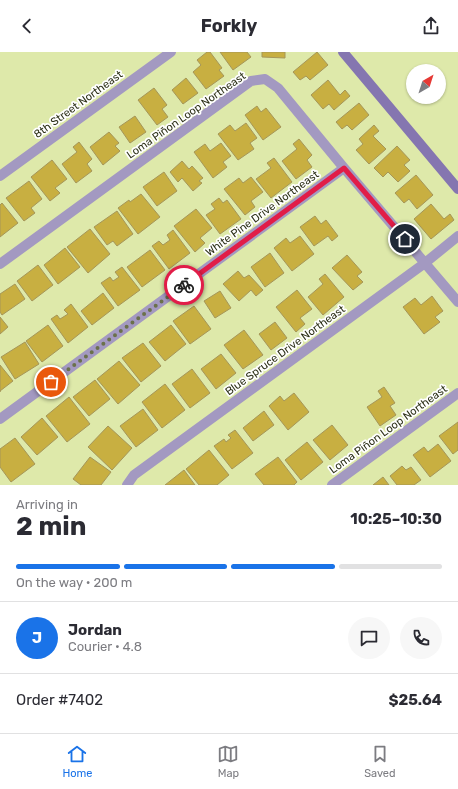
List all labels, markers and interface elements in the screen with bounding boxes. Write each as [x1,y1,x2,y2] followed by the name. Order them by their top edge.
[16,15,38,37] icon: back
[201,15,257,37] text: Forkly
[420,15,442,37] icon: share
[406,64,446,104] north arrow
[406,64,446,104] map controls
[31,67,126,141] street label: 8th Street Northeast
[124,69,249,162] street label: Loma Piñon Loop Northeast
[203,167,322,259] street label: White Pine Drive Northeast
[388,222,422,256] pin
[394,228,416,250] icon: home
[164,265,204,305] courier
[173,274,195,296] icon: bike
[223,302,348,398] street label: Blue Spruce Drive Northeast
[34,365,68,399] pin
[40,371,62,393] icon: bag
[327,382,450,476] street label: Loma Piñon Loop Northeast
[16,497,78,512] text: Arriving in
[350,510,442,528] text: 10:25–10:30
[16,511,86,542] text: 2 min
[16,575,132,590] text: On the way · 200 m
[348,617,390,659] button: chat
[400,617,442,659] button: phone
[68,621,122,639] text: Jordan
[32,629,42,647] text: J
[68,639,142,654] text: Courier · 4.8
[16,691,103,709] text: Order #7402
[388,691,442,709] text: $25.64
[62,743,93,780] tab: Home
[217,743,239,780] tab: Map
[364,743,396,780] tab: Saved

